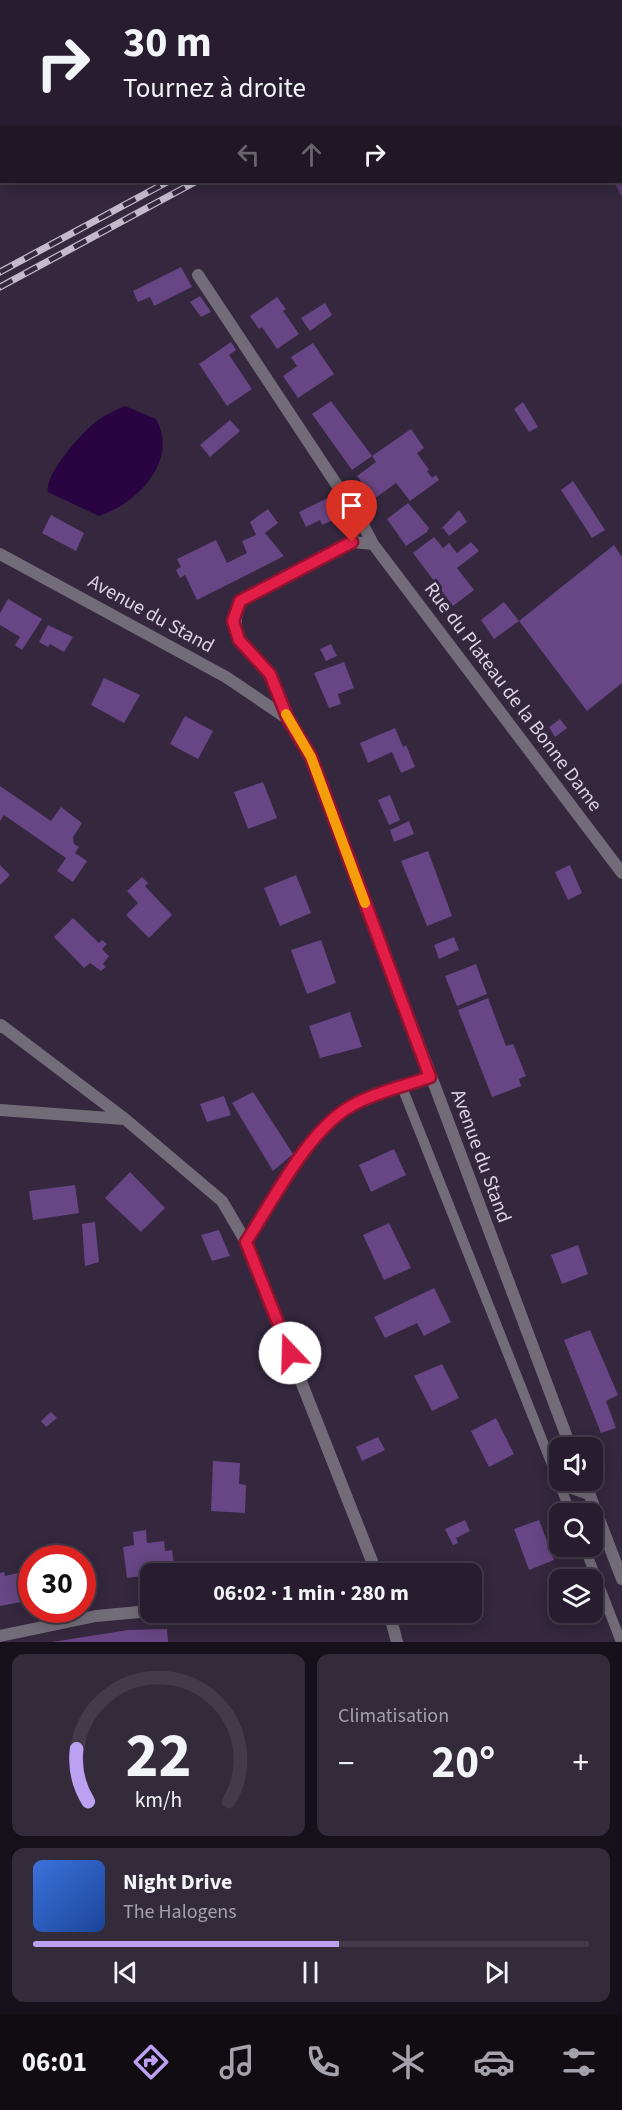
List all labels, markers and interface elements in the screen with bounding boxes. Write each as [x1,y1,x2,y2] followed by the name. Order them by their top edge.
[123,13,212,73] text: 30 m
[24,24,102,102] icon: right
[123,69,306,108] text: Tournez à droite
[232,138,265,171] icon: left
[295,138,328,171] icon: ahead
[358,138,391,171] icon: right
[326,480,377,542] pin
[335,489,368,522] icon: arrive
[83,568,219,660] street label: Avenue du Stand
[417,576,609,818] street label: Rue du Plateau de la Bonne Dame
[444,1085,518,1227] street label: Avenue du Stand
[258,1321,322,1385] position arrow
[549,1437,603,1623] map controls
[549,1437,603,1491] button: sound
[549,1503,603,1557] button: search
[18,1545,96,1623] speed limit sign: 30
[549,1569,603,1623] button: layers
[213,1577,409,1609] text: 06:02 · 1 min · 280 m
[338,1702,449,1730] text: Climatisation
[126,1712,191,1801] text: 22
[432,1731,495,1795] text: 20°
[338,1740,354,1787] text: −
[573,1740,589,1787] text: +
[135,1785,182,1816] text: km/h
[123,1866,232,1898] text: Night Drive
[123,1898,237,1926] text: The Halogens
[109,1956,142,1989] icon: previous
[294,1956,327,1989] icon: pause
[480,1956,513,1989] icon: next
[130,2041,172,2083] icon: directions
[216,2041,258,2083] icon: music
[302,2041,344,2083] icon: phone
[387,2041,429,2083] icon: climate
[473,2041,515,2083] icon: car
[558,2041,600,2083] icon: filters
[22,2043,87,2082] text: 06:01

